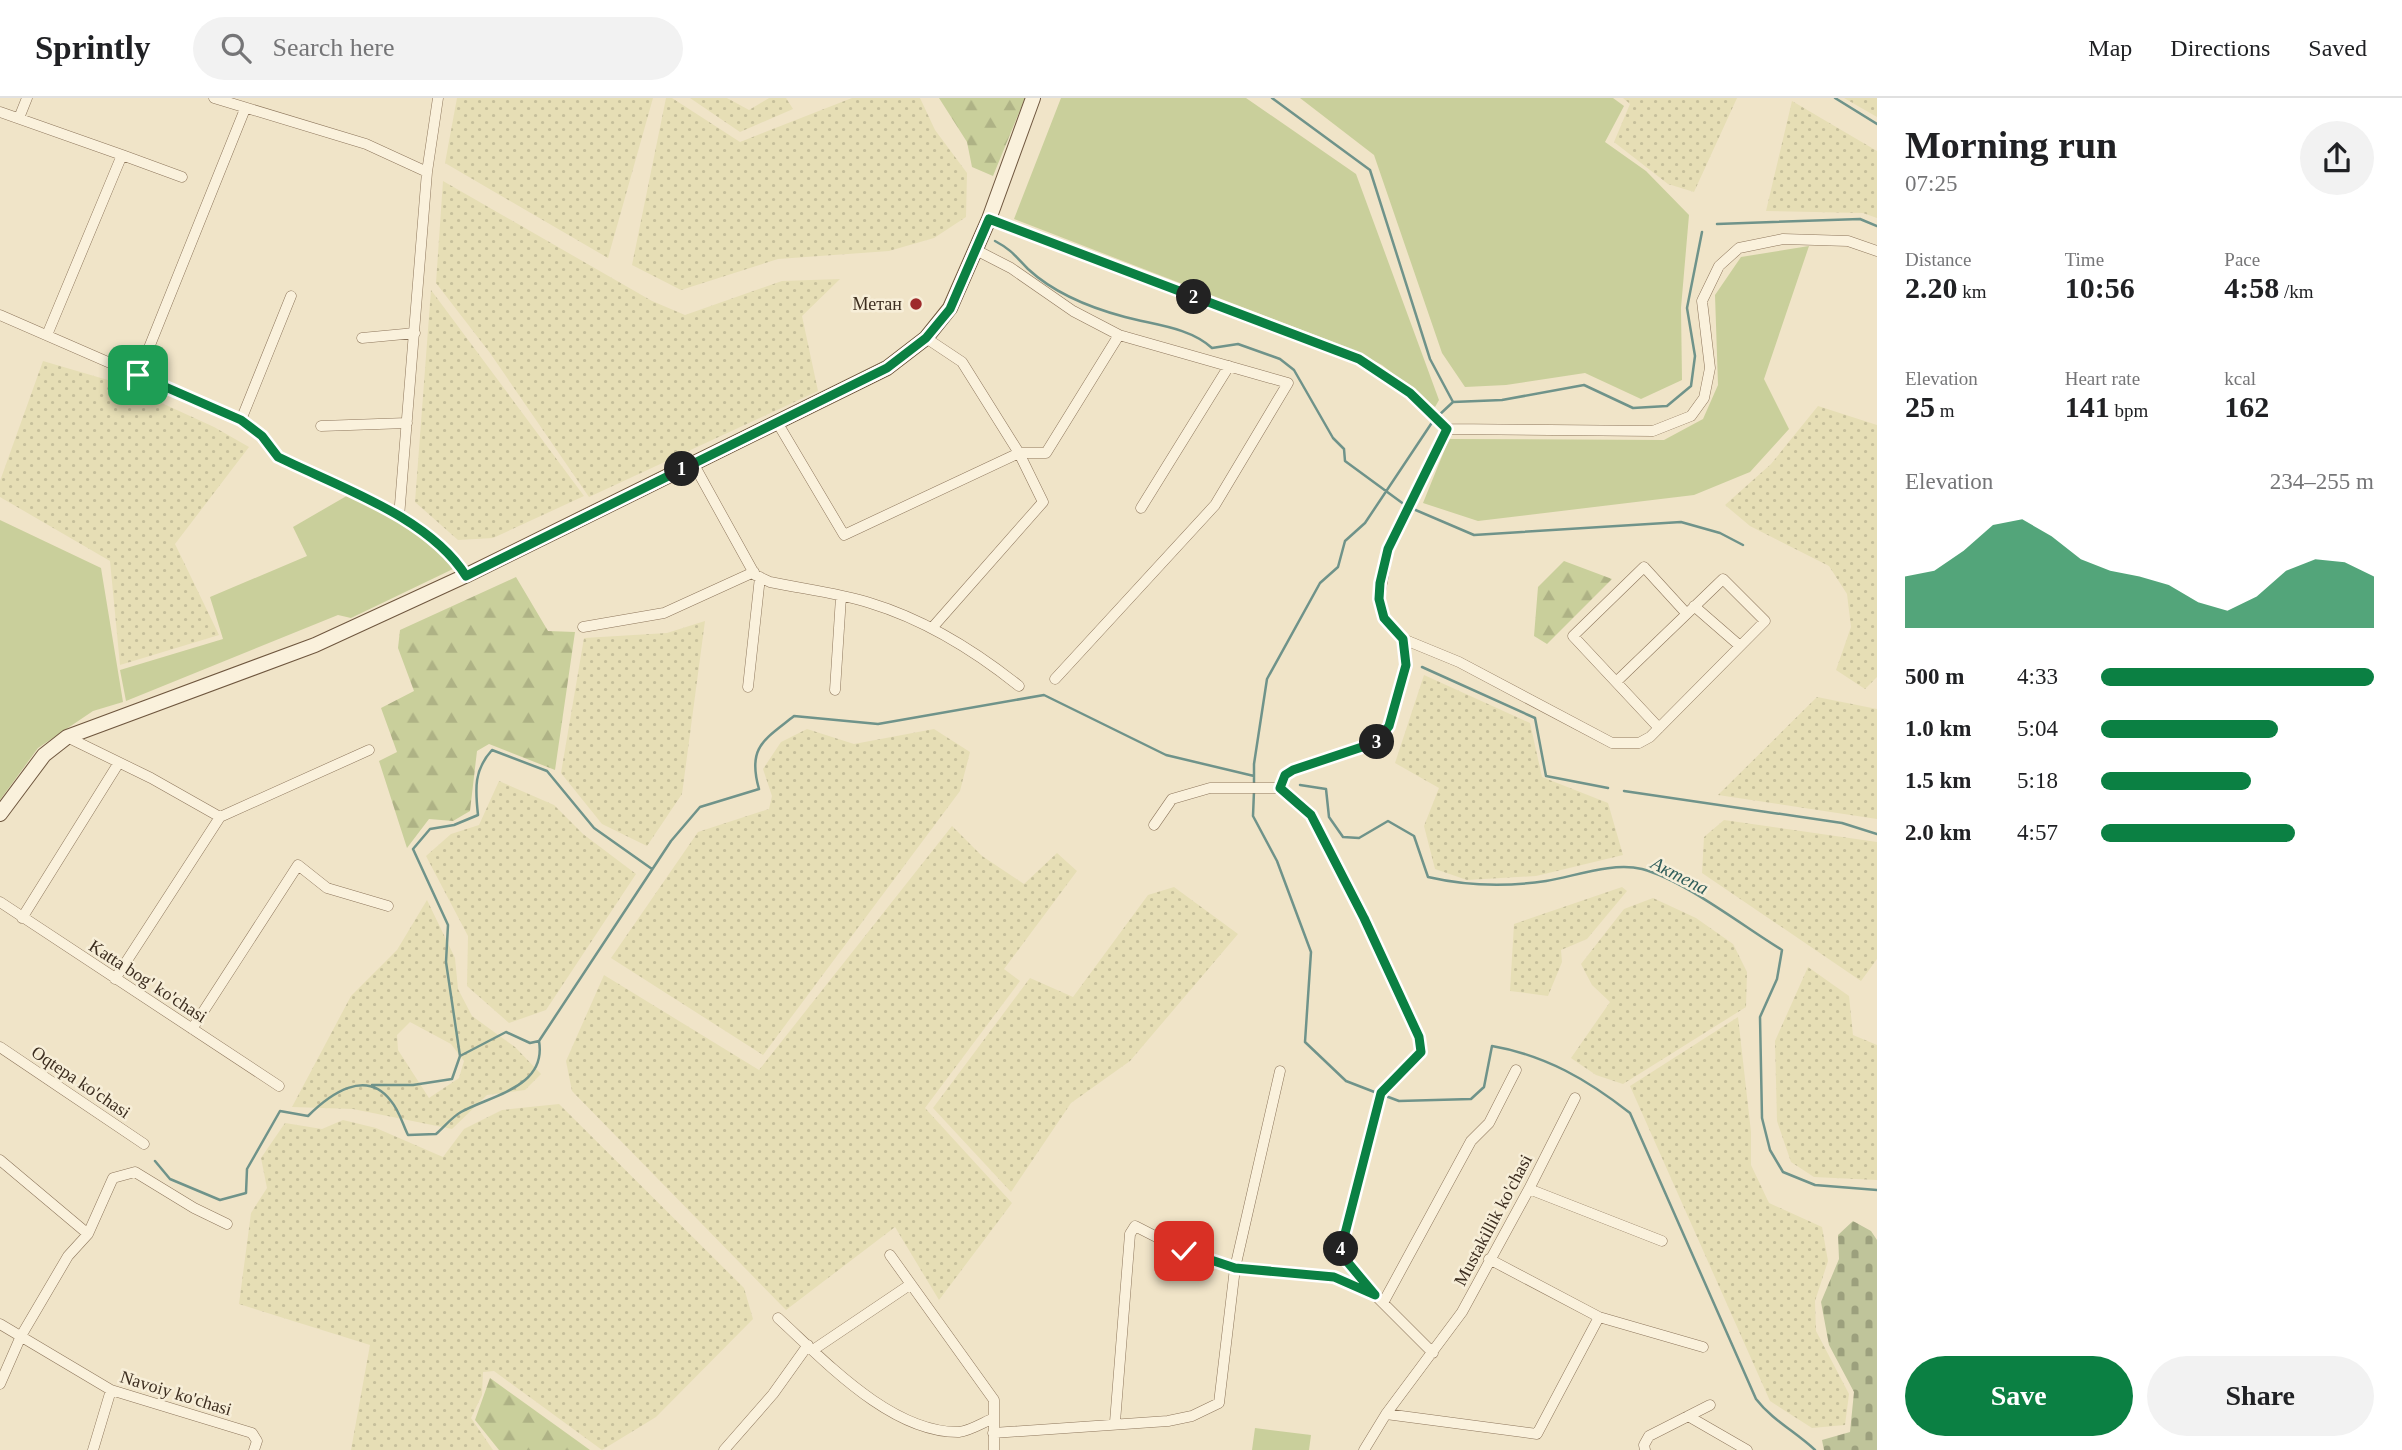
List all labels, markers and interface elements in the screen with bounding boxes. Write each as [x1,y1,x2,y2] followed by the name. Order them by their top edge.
[193,17,683,80] search box
[217,29,255,67] icon: search
[35,30,151,66] text: Sprintly
[273,33,395,62] text: Search here
[2088,35,2132,61] text: Map
[2170,35,2270,61] text: Directions
[2308,35,2367,61] text: Saved
[2300,121,2374,195] button: share
[1905,124,2117,166] text: Morning run
[1905,171,1957,196] text: 07:25
[1905,249,1971,270] text: Distance
[2065,249,2104,270] text: Time
[2224,249,2260,270] text: Pace
[1905,271,1958,304] text: 2.20
[2065,271,2135,304] text: 10:56
[2224,271,2279,304] text: 4:58
[1176,280,1212,314] pin: 2
[1958,281,1987,302] text: km
[2279,281,2314,302] text: /km
[1189,286,1198,307] text: 2
[853,294,902,314] place label: Метан
[908,296,924,312] marker: Метан
[108,345,168,405] pin
[119,356,157,394] icon: arrive
[1905,368,1978,389] text: Elevation
[2065,368,2140,389] text: Heart rate
[2224,368,2256,389] text: kcal
[1905,390,1935,423] text: 25
[2065,390,2110,423] text: 141
[2224,390,2269,423] text: 162
[1935,400,1955,421] text: m
[2110,400,2148,421] text: bpm
[664,452,700,486] pin: 1
[677,458,686,479] text: 1
[1905,469,1993,494] text: Elevation
[2270,469,2374,494] text: 234–255 m
[1905,664,1964,689] text: 500 m
[2017,664,2058,689] text: 4:33
[1905,716,1971,741] text: 1.0 km
[2017,716,2058,741] text: 5:04
[1360,724,1394,760] pin: 3
[1372,731,1381,752] text: 3
[1905,768,1971,793] text: 1.5 km
[2017,768,2058,793] text: 5:18
[1905,820,1971,845] text: 2.0 km
[2017,820,2058,845] text: 4:57
[1646,851,1712,899] water label: Актепа
[85,935,211,1027] street label: Katta bog' ko'chasi
[28,1042,134,1122] street label: Oqtepa ko'chasi
[1450,1151,1536,1289] street label: Mustakillik ko'chasi
[1154,1221,1214,1281] pin
[1165,1232,1203,1270] icon: check
[1324,1232,1358,1266] pin: 4
[1336,1238,1345,1259] text: 4
[1905,1356,2133,1436] button: Save
[2147,1356,2374,1436] button: Share
[118,1367,234,1419] street label: Navoiy ko'chasi

